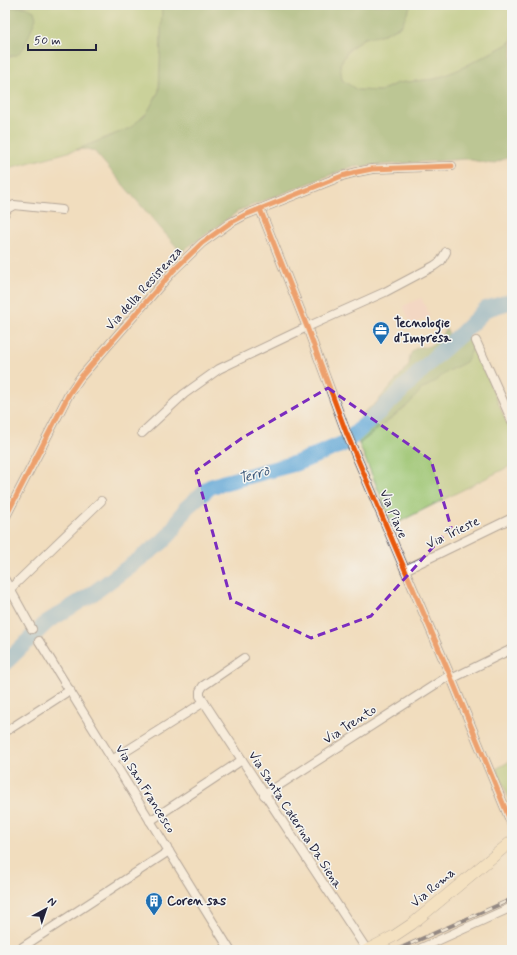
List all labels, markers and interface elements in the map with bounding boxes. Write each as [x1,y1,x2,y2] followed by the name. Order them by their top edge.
[28,26,96,52] scale bar
[34,33,61,49] text: 50 m
[102,244,186,334] street label: Via della Resistenza
[394,315,452,347] place label: Tecnologie d'Impresa
[371,320,391,345] office icon: Tecnologie d'Impresa
[237,462,272,488] water label: Terrò
[375,487,411,541] street label: Via Piave
[424,513,482,553] street label: Via Trieste
[320,701,380,749] street label: Via Trento
[111,742,179,836] street label: Via San Francesco
[244,748,346,892] street label: Via Santa Caterina Da Siena
[407,864,459,912] street label: Via Roma
[26,889,66,929] north arrow
[144,891,164,916] building icon: Coren sas
[167,893,226,910] place label: Coren sas
[44,894,59,910] text: N

